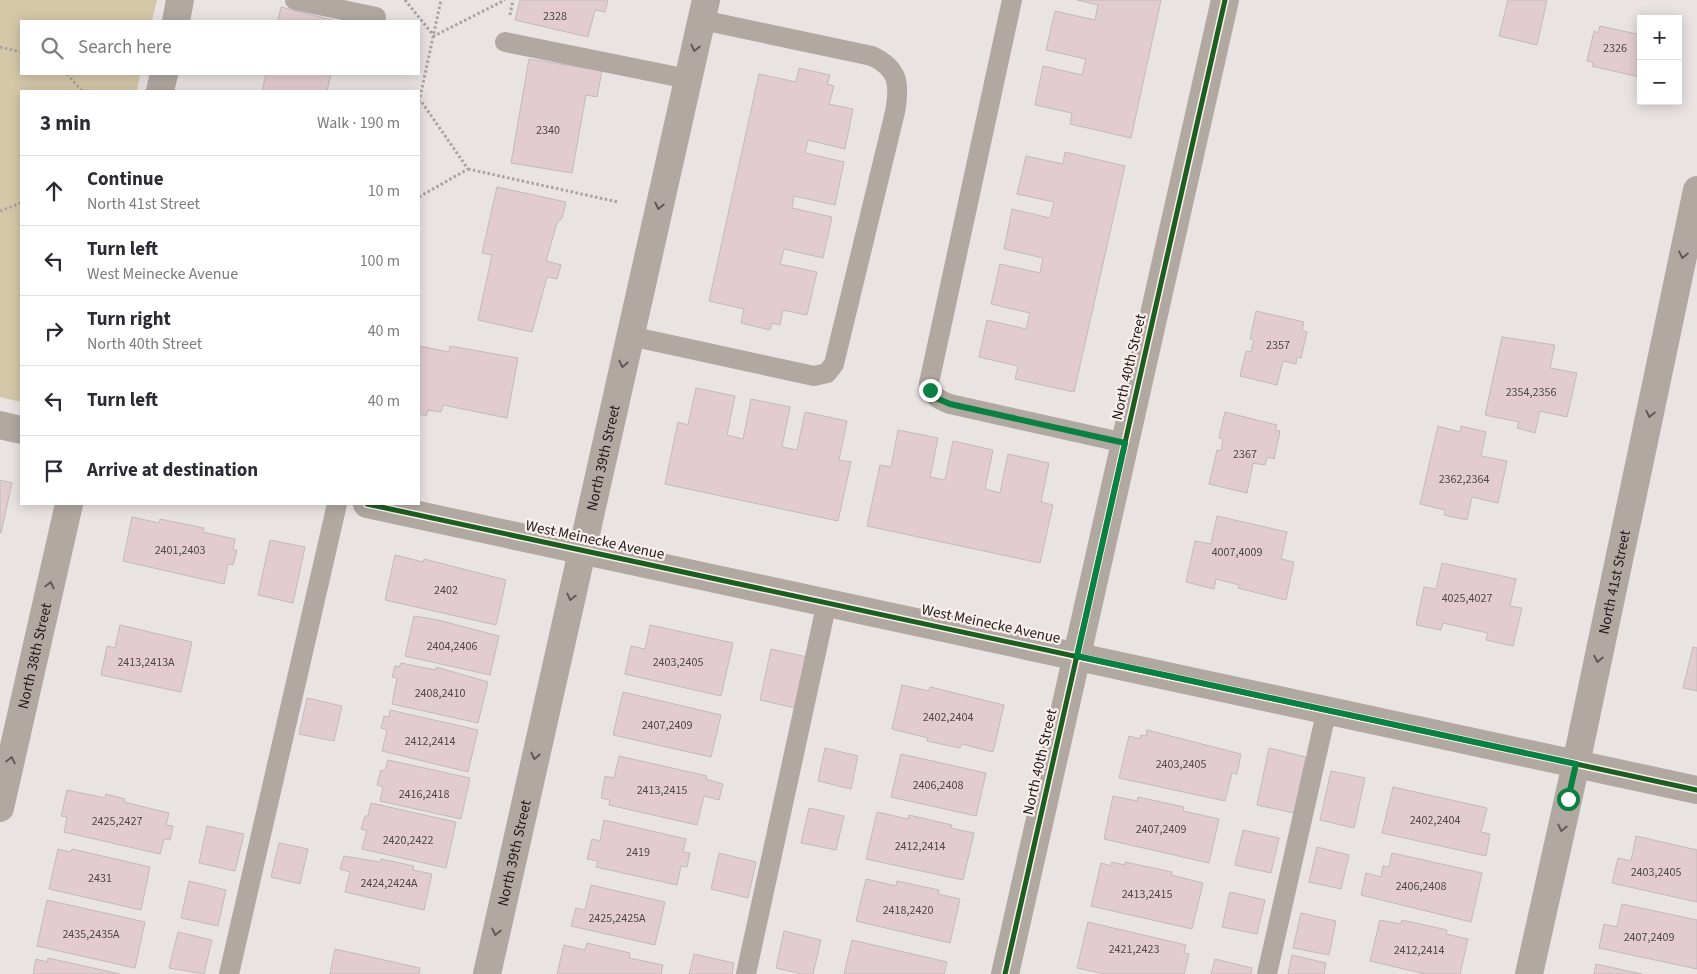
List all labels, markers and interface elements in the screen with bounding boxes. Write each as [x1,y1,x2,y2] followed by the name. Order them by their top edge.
[543,8,567,25] house number: 2328
[1637,15,1682,105] map controls
[1637,15,1682,60] button: +
[20,20,420,75] search box
[38,34,66,62] icon: search
[78,34,172,61] text: Search here
[1603,40,1627,57] house number: 2326
[691,43,701,52] one-way arrow
[1637,60,1682,105] button: −
[40,108,91,138] text: 3 min
[317,112,400,134] text: Walk · 190 m
[536,122,560,139] house number: 2340
[87,166,164,193] text: Continue
[40,177,68,205] icon: ahead
[368,180,400,202] text: 10 m
[87,193,200,215] text: North 41st Street
[654,202,665,210] one-way arrow
[87,236,158,263] text: Turn left
[40,247,68,275] icon: left
[360,250,400,272] text: 100 m
[1679,251,1689,260] one-way arrow
[87,263,238,285] text: West Meinecke Avenue
[87,306,171,333] text: Turn right
[1107,312,1151,422] street label: North 40th Street
[40,317,68,345] icon: right
[368,320,400,342] text: 40 m
[87,333,202,355] text: North 40th Street
[1266,337,1290,354] house number: 2357
[618,360,629,369] one-way arrow
[919,379,942,402] route end
[1506,384,1556,401] house number: 2354,2356
[40,387,68,415] icon: left
[87,387,158,414] text: Turn left
[368,390,400,412] text: 40 m
[581,403,625,513] street label: North 39th Street
[1645,410,1656,419] one-way arrow
[1233,446,1257,463] house number: 2367
[40,457,68,485] icon: arrive
[87,457,258,484] text: Arrive at destination
[1439,471,1489,488] house number: 2362,2364
[524,515,666,565] street label: West Meinecke Avenue
[1593,528,1636,636] street label: North 41st Street
[155,542,205,559] house number: 2401,2403
[1212,544,1262,561] house number: 4007,4009
[44,580,55,589] one-way arrow
[434,582,458,599] house number: 2402
[1442,590,1492,607] house number: 4025,4027
[566,593,576,602] one-way arrow
[920,599,1062,649] street label: West Meinecke Avenue
[12,601,57,711] street label: North 38th Street
[427,638,477,655] house number: 2404,2406
[117,654,175,671] house number: 2413,2413A
[653,654,703,671] house number: 2403,2405
[1594,654,1604,663] one-way arrow
[415,685,465,702] house number: 2408,2410
[1018,707,1062,817] street label: North 40th Street
[923,709,973,726] house number: 2402,2404
[642,717,692,734] house number: 2407,2409
[405,733,455,750] house number: 2412,2414
[530,751,541,760] one-way arrow
[5,756,16,765] one-way arrow
[1156,756,1206,773] house number: 2403,2405
[913,777,963,794] house number: 2406,2408
[637,782,687,799] house number: 2413,2415
[399,786,449,803] house number: 2416,2418
[1557,788,1580,811] route start
[492,798,536,908] street label: North 39th Street
[1410,812,1460,829] house number: 2402,2404
[92,813,142,830] house number: 2425,2427
[1136,821,1186,838] house number: 2407,2409
[1557,824,1568,833] one-way arrow
[383,832,433,849] house number: 2420,2422
[895,838,945,855] house number: 2412,2414
[626,844,650,861] house number: 2419
[1631,864,1681,881] house number: 2403,2405
[88,870,112,887] house number: 2431
[360,875,418,892] house number: 2424,2424A
[1396,878,1446,895] house number: 2406,2408
[1122,886,1172,903] house number: 2413,2415
[883,902,933,919] house number: 2418,2420
[588,910,646,927] house number: 2425,2425A
[62,926,120,943] house number: 2435,2435A
[491,927,502,936] one-way arrow
[1624,929,1674,946] house number: 2407,2409
[1109,941,1159,958] house number: 2421,2423
[1394,942,1444,959] house number: 2412,2414

